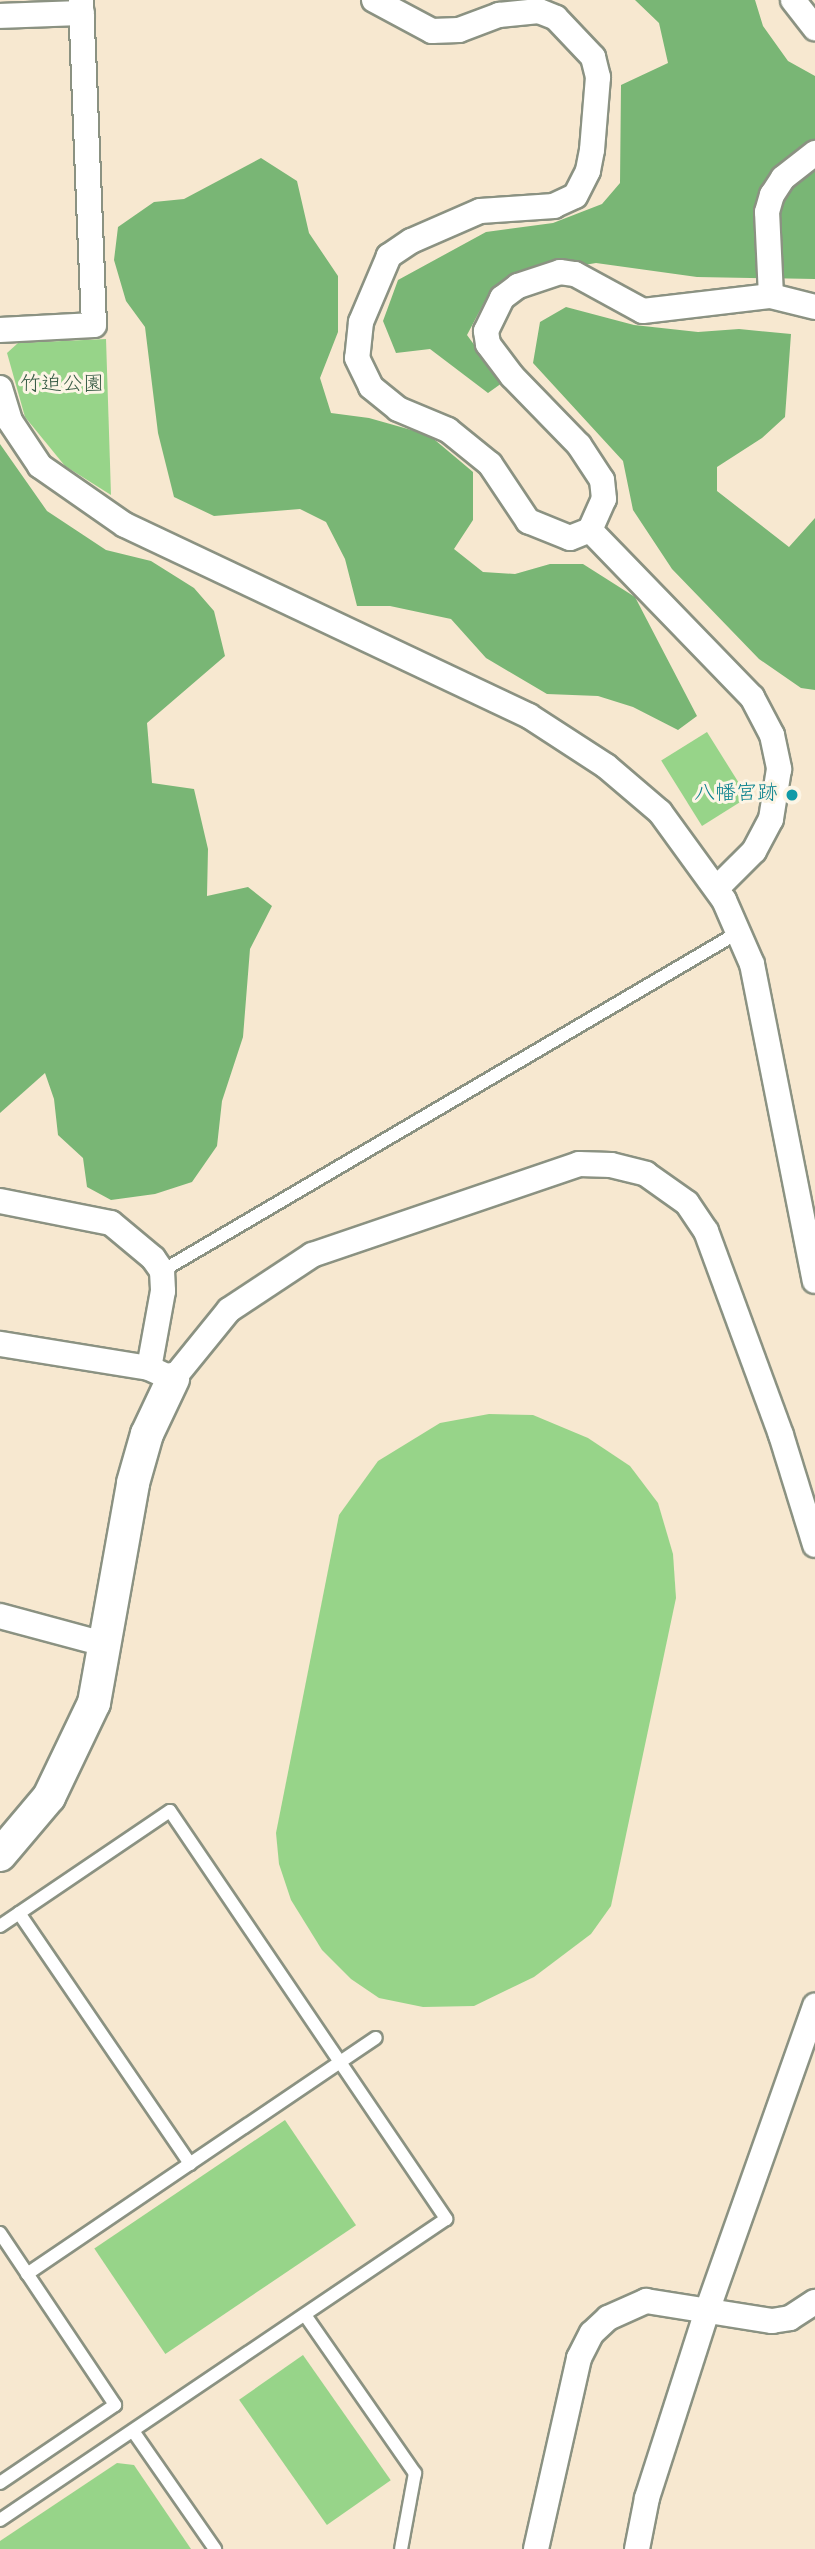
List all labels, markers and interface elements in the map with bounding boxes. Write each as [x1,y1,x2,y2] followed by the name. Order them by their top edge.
[20,373,104,399] park label: 竹迫公園
[694,782,778,808] place label: 八幡宮跡
[784,787,800,803] marker: 八幡宮跡

